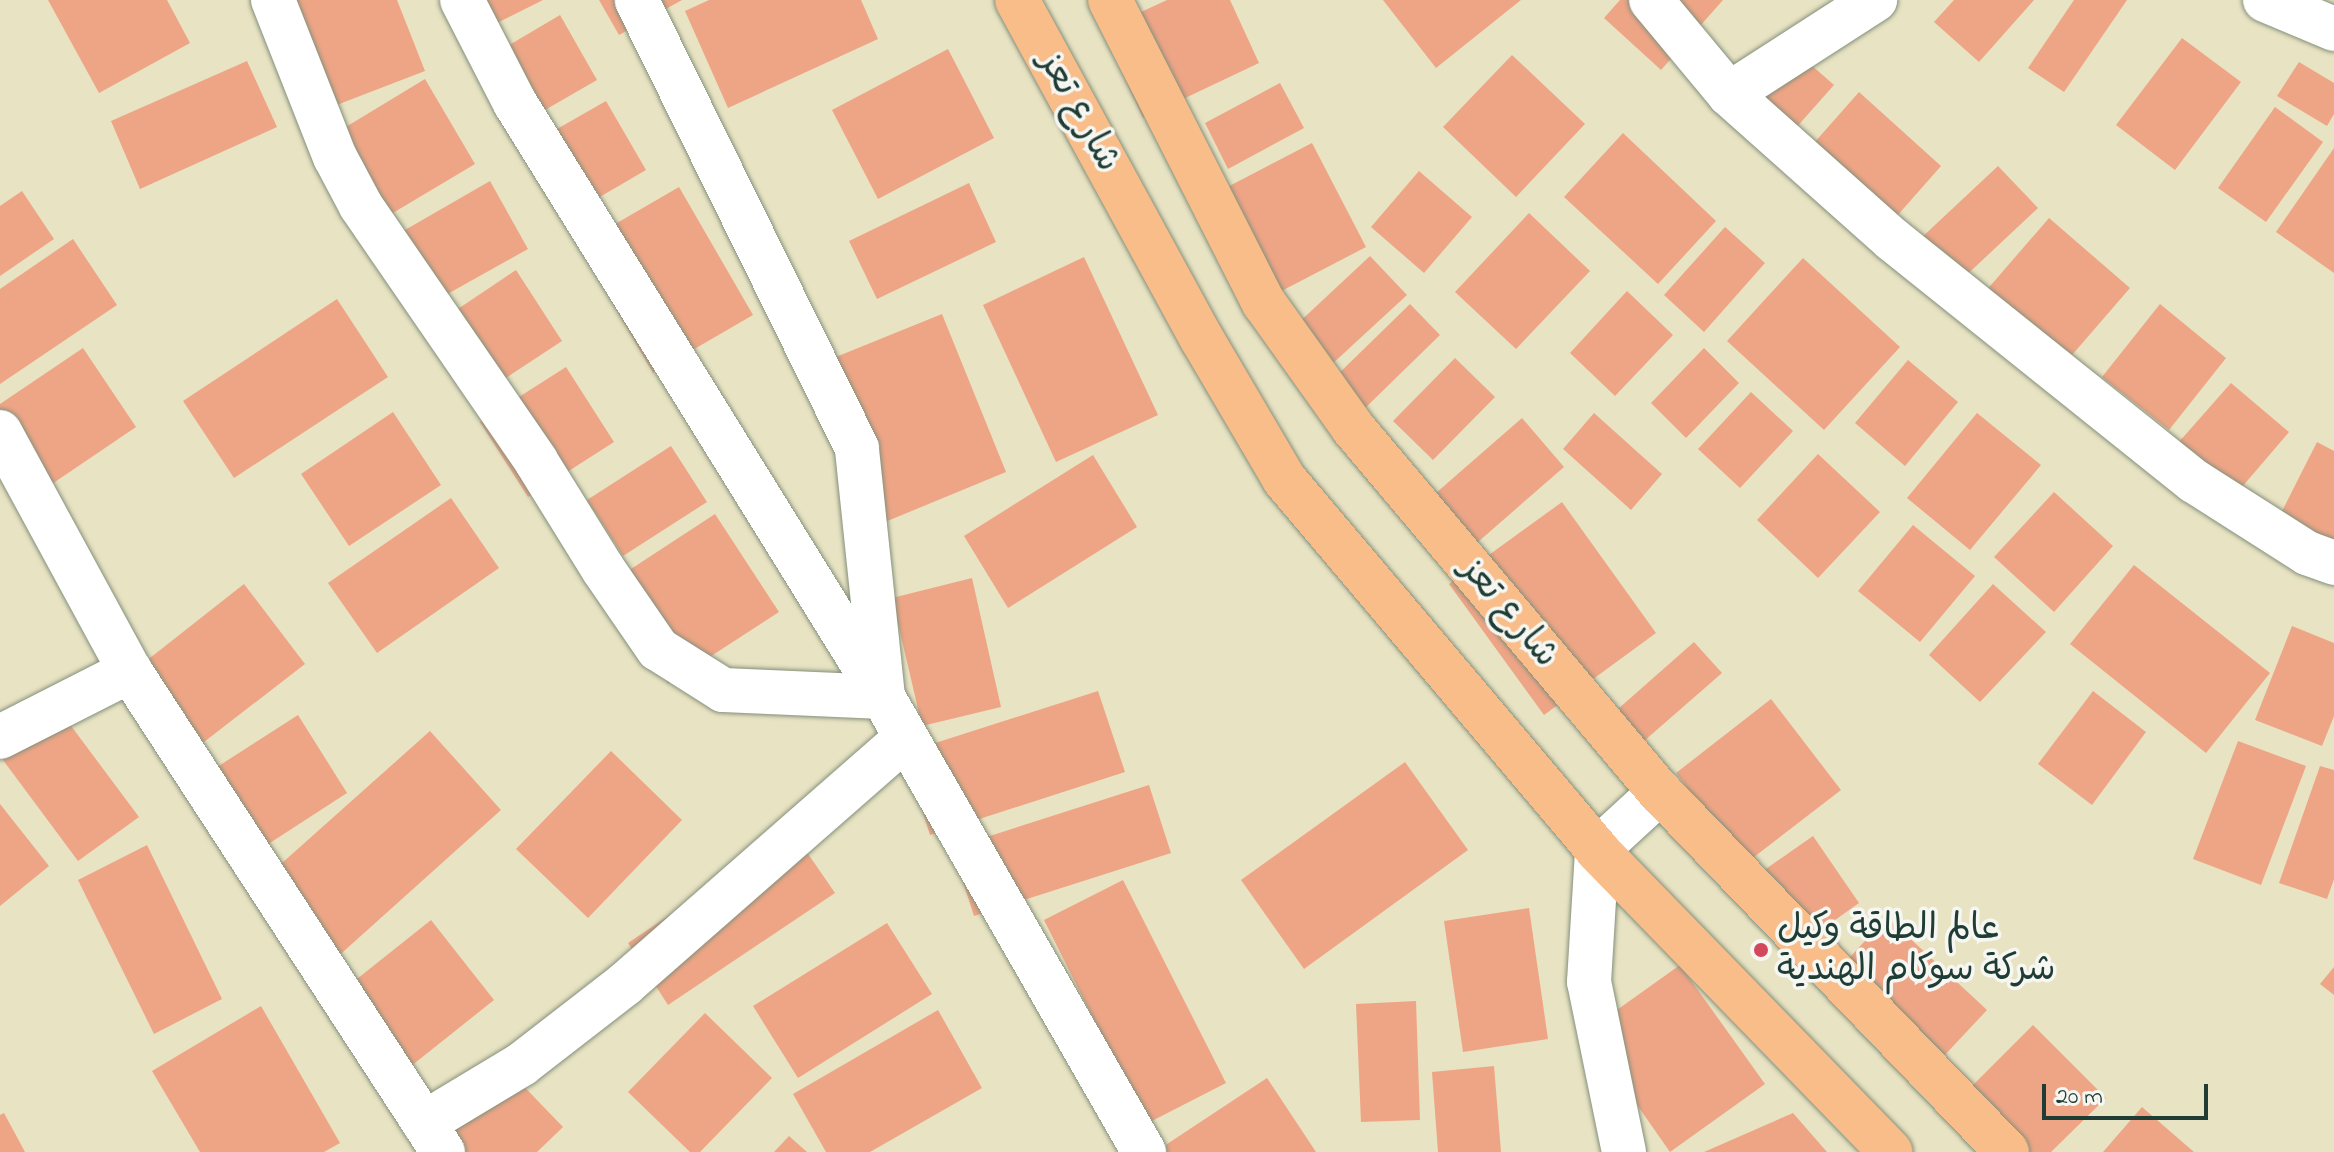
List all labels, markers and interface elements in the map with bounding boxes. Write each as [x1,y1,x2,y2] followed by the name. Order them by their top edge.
[1027,44,1129,180] street label: شارع تعز
[1449,549,1567,677] street label: شارع تعز
[1777,907,2055,992] place label: عالم الطاقة وكيل شركة سوكام الهندية
[1752,941,1770,959] marker: عالم الطاقة وكيل شركة سوكام الهندية
[2046,1068,2212,1118] scale bar
[2056,1080,2103,1115] text: 20 m

